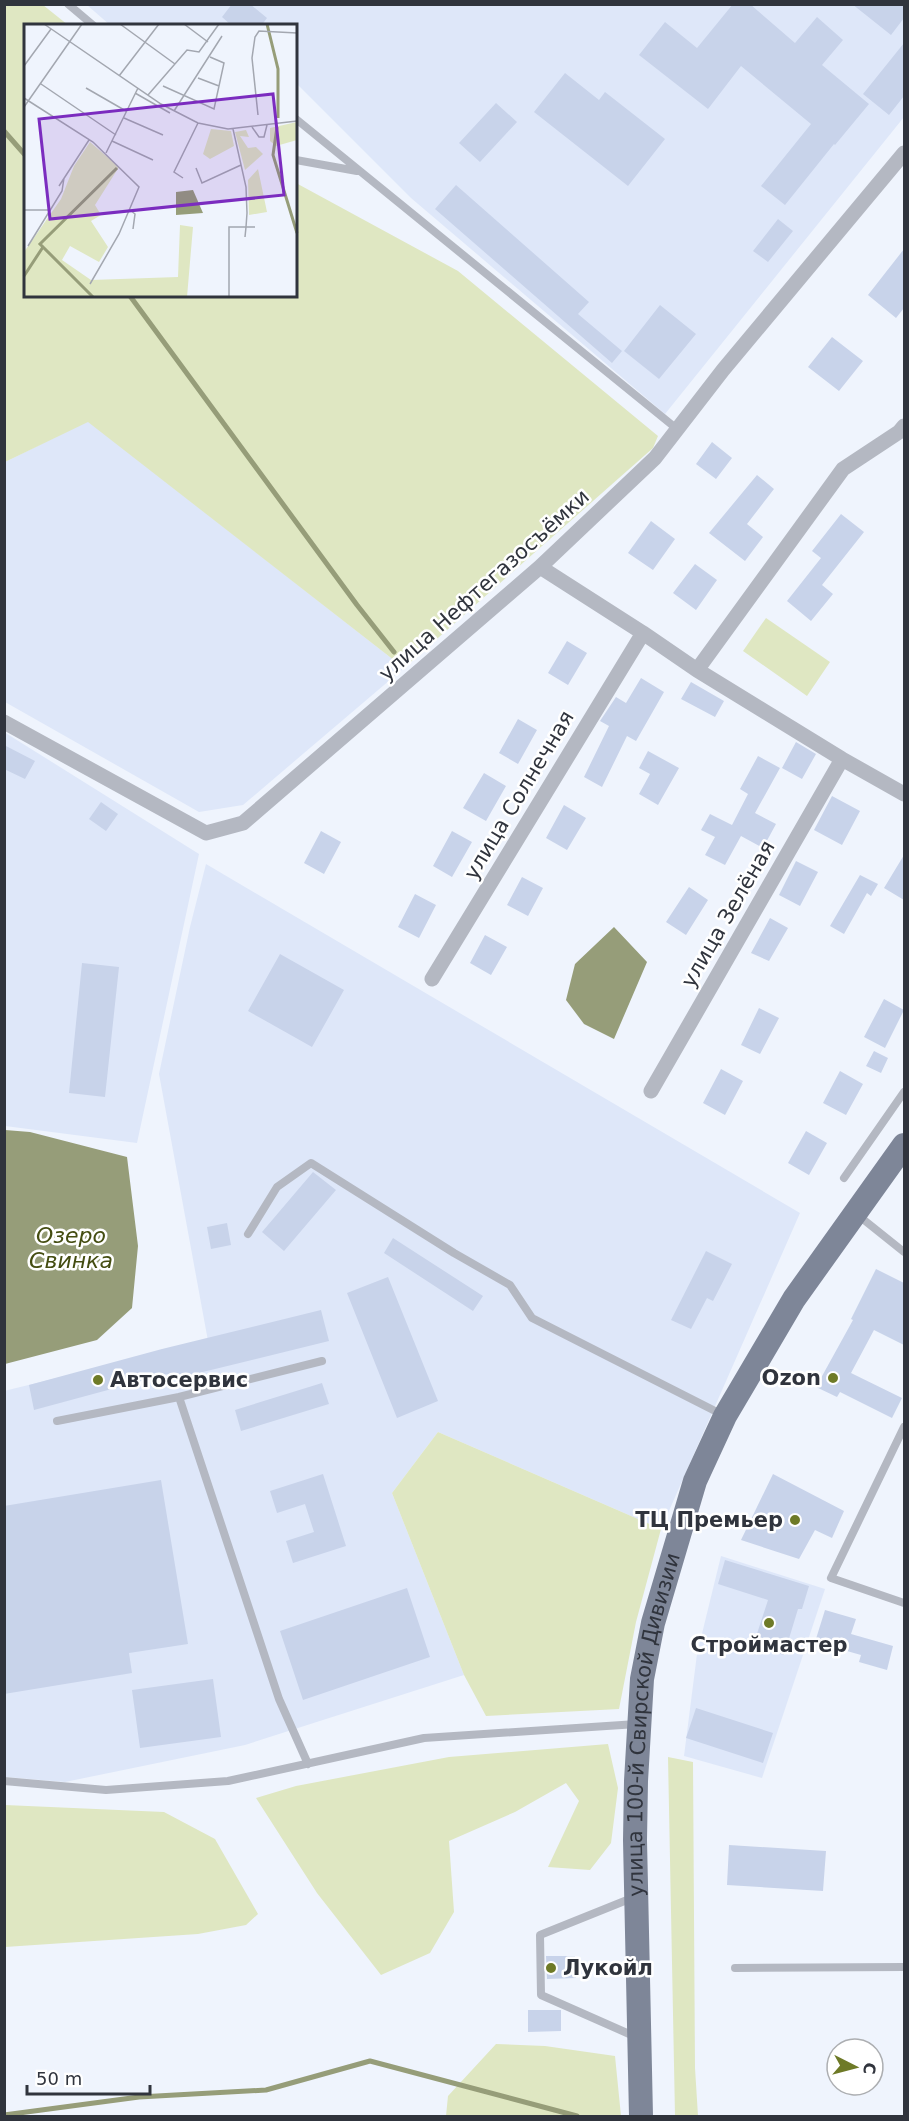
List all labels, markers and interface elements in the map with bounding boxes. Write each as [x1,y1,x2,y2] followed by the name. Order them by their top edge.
[24,24,297,297] inset map
[374,484,594,686] street label: улица Нефтегазосъёмки
[459,706,579,884] street label: улица Солнечная
[676,836,780,992] street label: улица Зелёная
[29,1223,113,1273] water label: Озеро Свинка
[762,1366,821,1390] place label: Ozon
[110,1368,248,1392] place label: Автосервис
[826,1371,840,1385] marker: Ozon
[91,1373,105,1387] marker: Автосервис
[635,1508,783,1532] place label: ТЦ Премьер
[788,1513,802,1527] marker: ТЦ Премьер
[623,1550,685,1897] street label: улица 100-й Свирской Дивизии
[762,1616,776,1630] marker: Строймастер
[691,1633,848,1657] place label: Строймастер
[563,1956,653,1980] place label: Лукойл
[544,1961,558,1975] marker: Лукойл
[825,2037,885,2097] north arrow
[27,2058,150,2096] scale bar
[859,2062,879,2075] text: С
[36,2068,82,2089] text: 50 m

